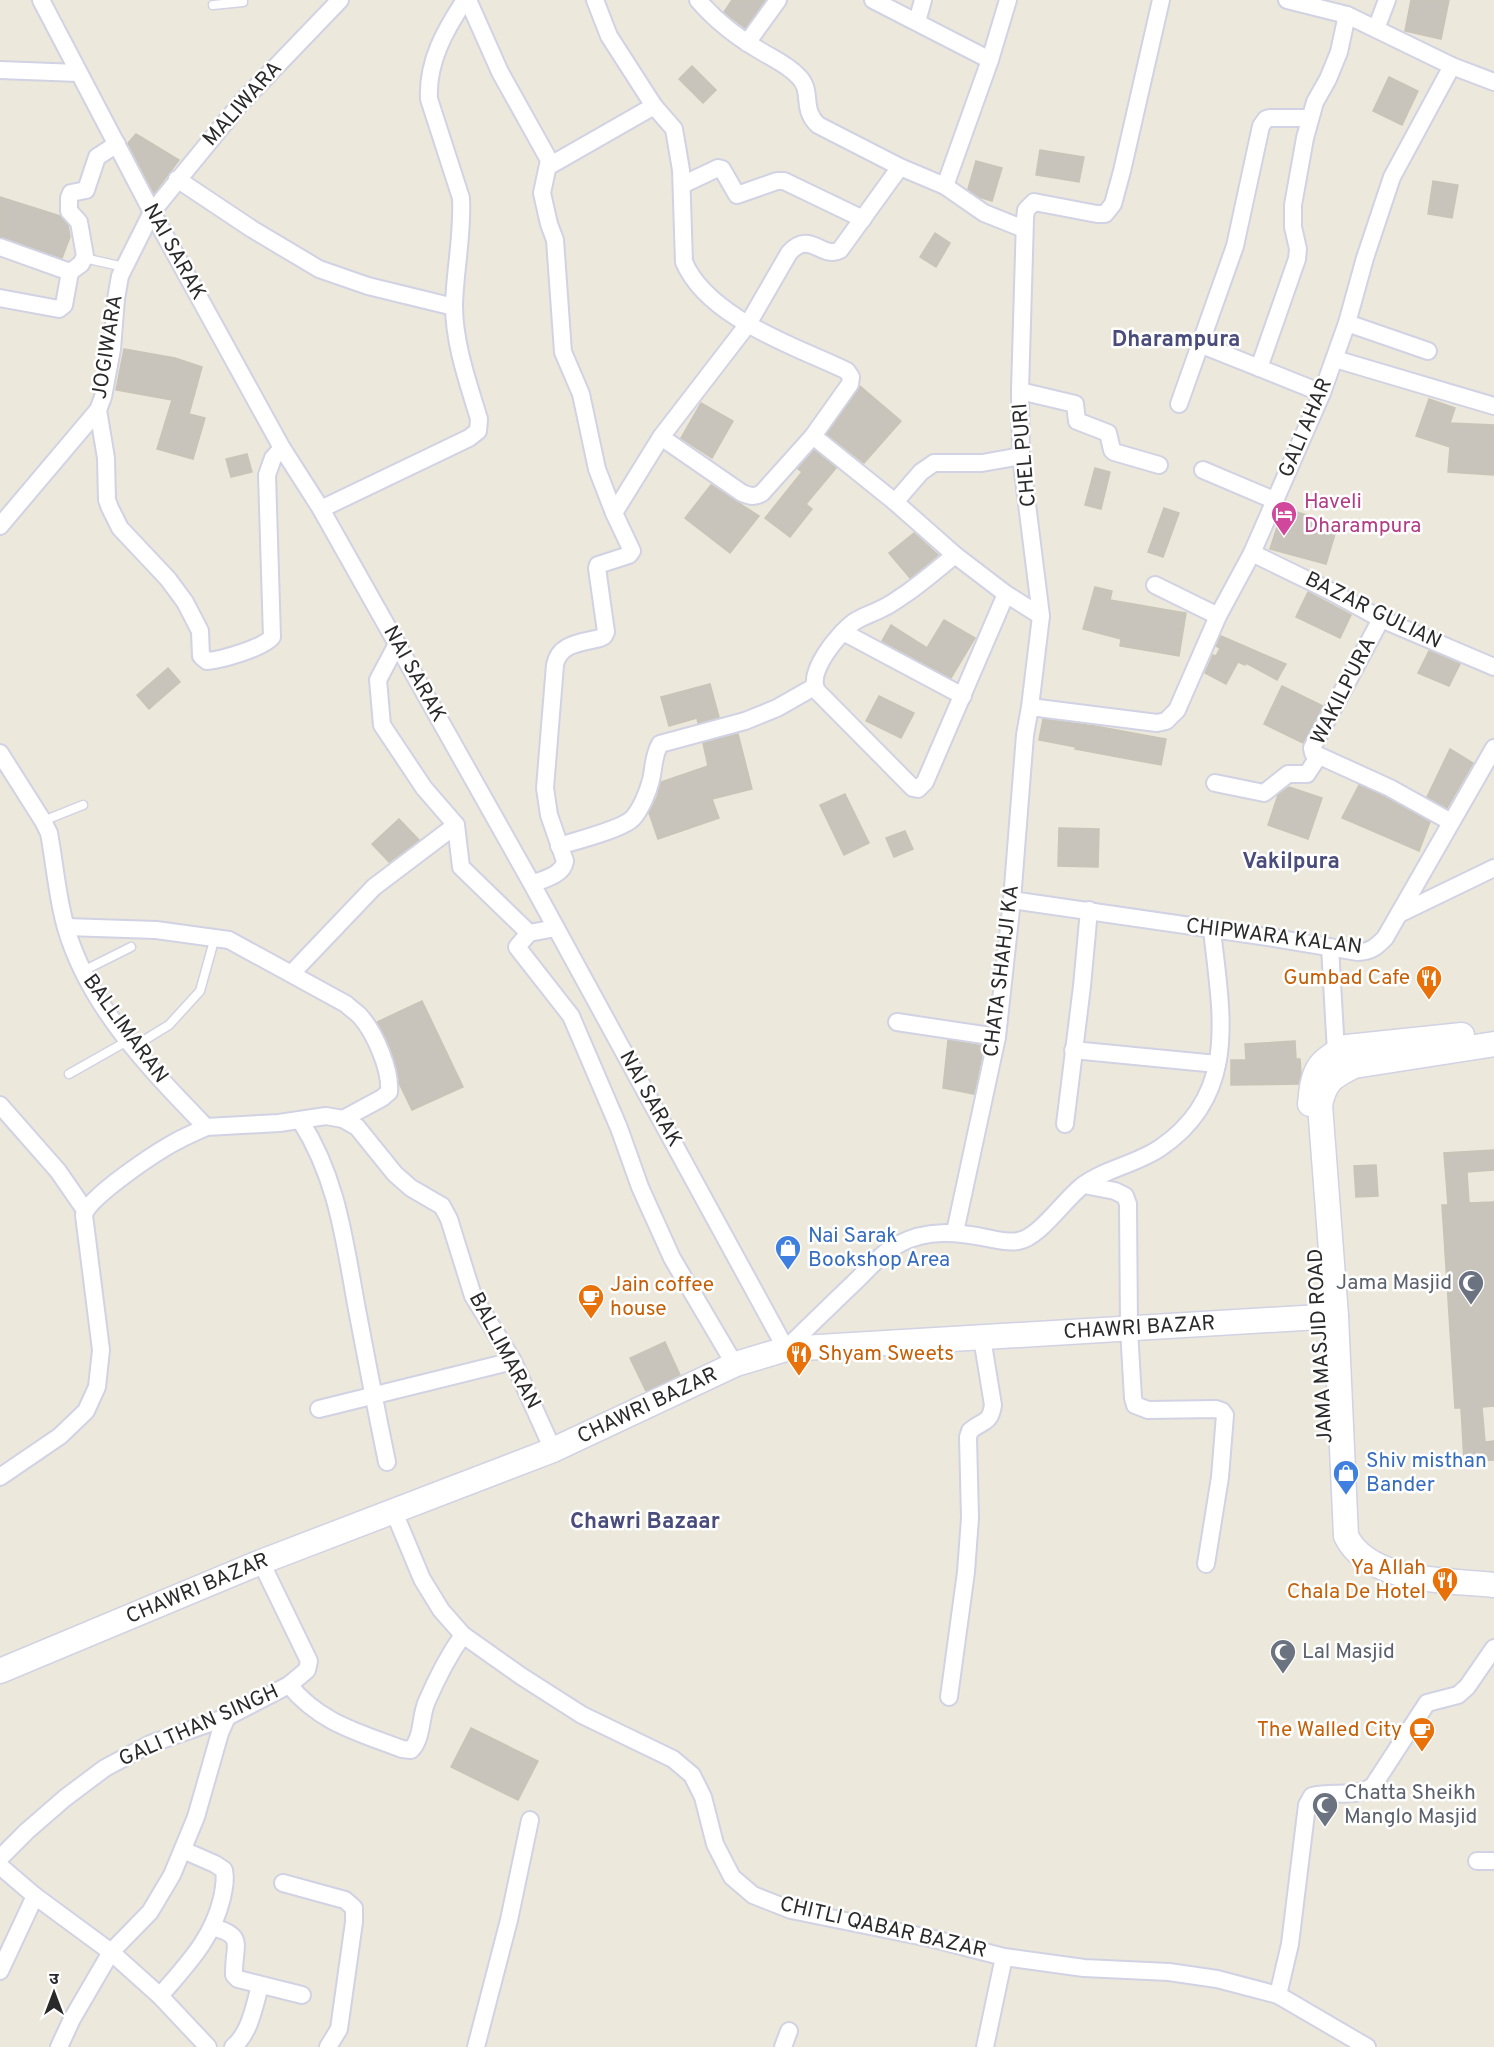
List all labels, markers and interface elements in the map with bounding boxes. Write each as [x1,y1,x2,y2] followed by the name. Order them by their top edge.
[197,56,289,152] street label: MALIWARA
[136,199,212,305] street label: NAI SARAK
[86,293,130,401] street label: JOGIWARA
[1112,327,1240,354] district label: Dharampura
[1273,374,1339,482] street label: GALI AHAR
[1007,402,1043,508] street label: CHEL PURI
[1304,489,1421,540] place label: Haveli Dharampura
[1269,499,1299,537] hotel icon: Haveli Dharampura
[1300,566,1446,656] street label: BAZAR GULIAN
[376,621,452,727] street label: NAI SARAK
[1305,633,1383,749] street label: WAKILPURA
[1242,849,1340,876] district label: Vakilpura
[978,883,1026,1059] street label: CHATA SHAHJI KA
[1184,913,1364,961] street label: CHIPWARA KALAN
[1414,963,1444,1001] restaurant icon: Gumbad Cafe
[1283,965,1410,992] place label: Gumbad Cafe
[76,969,174,1089] street label: BALLIMARAN
[612,1046,688,1152] street label: NAI SARAK
[808,1223,950,1274] place label: Nai Sarak Bookshop Area
[773,1233,803,1271] shop icon: Nai Sarak Bookshop Area
[1302,1248,1340,1444] street label: JAMA MASJID ROAD
[1456,1268,1486,1306] mosque icon: Jama Masjid
[1336,1270,1452,1297] place label: Jama Masjid
[610,1272,714,1323] place label: Jain coffee house
[576,1282,606,1320] cafe icon: Jain coffee house
[462,1288,546,1414] street label: BALLIMARAN
[1063,1310,1216,1346] street label: CHAWRI BAZAR
[784,1339,814,1377] restaurant icon: Shyam Sweets
[818,1341,954,1368] place label: Shyam Sweets
[573,1361,722,1450] street label: CHAWRI BAZAR
[1366,1448,1487,1499] place label: Shiv misthan Bander
[1331,1458,1361,1496] shop icon: Shiv misthan Bander
[570,1509,720,1536] district label: Chawri Bazaar
[122,1547,273,1630] street label: CHAWRI BAZAR
[1287,1555,1426,1606] place label: Ya Allah Chala De Hotel
[1430,1565,1460,1603] restaurant icon: Ya Allah Chala De Hotel
[1268,1637,1298,1675] mosque icon: Lal Masjid
[1302,1639,1395,1666] place label: Lal Masjid
[115,1679,283,1773] street label: GALI THAN SINGH
[1407,1715,1437,1753] cafe icon: The Walled City
[1257,1717,1402,1744] place label: The Walled City
[1344,1780,1477,1831] place label: Chatta Sheikh Manglo Masjid
[1310,1790,1340,1828] mosque icon: Chatta Sheikh Manglo Masjid
[777,1891,989,1965] street label: CHITLI QABAR BAZAR
[24,1963,84,2023] north arrow
[49,1970,59,1990] text: उ

